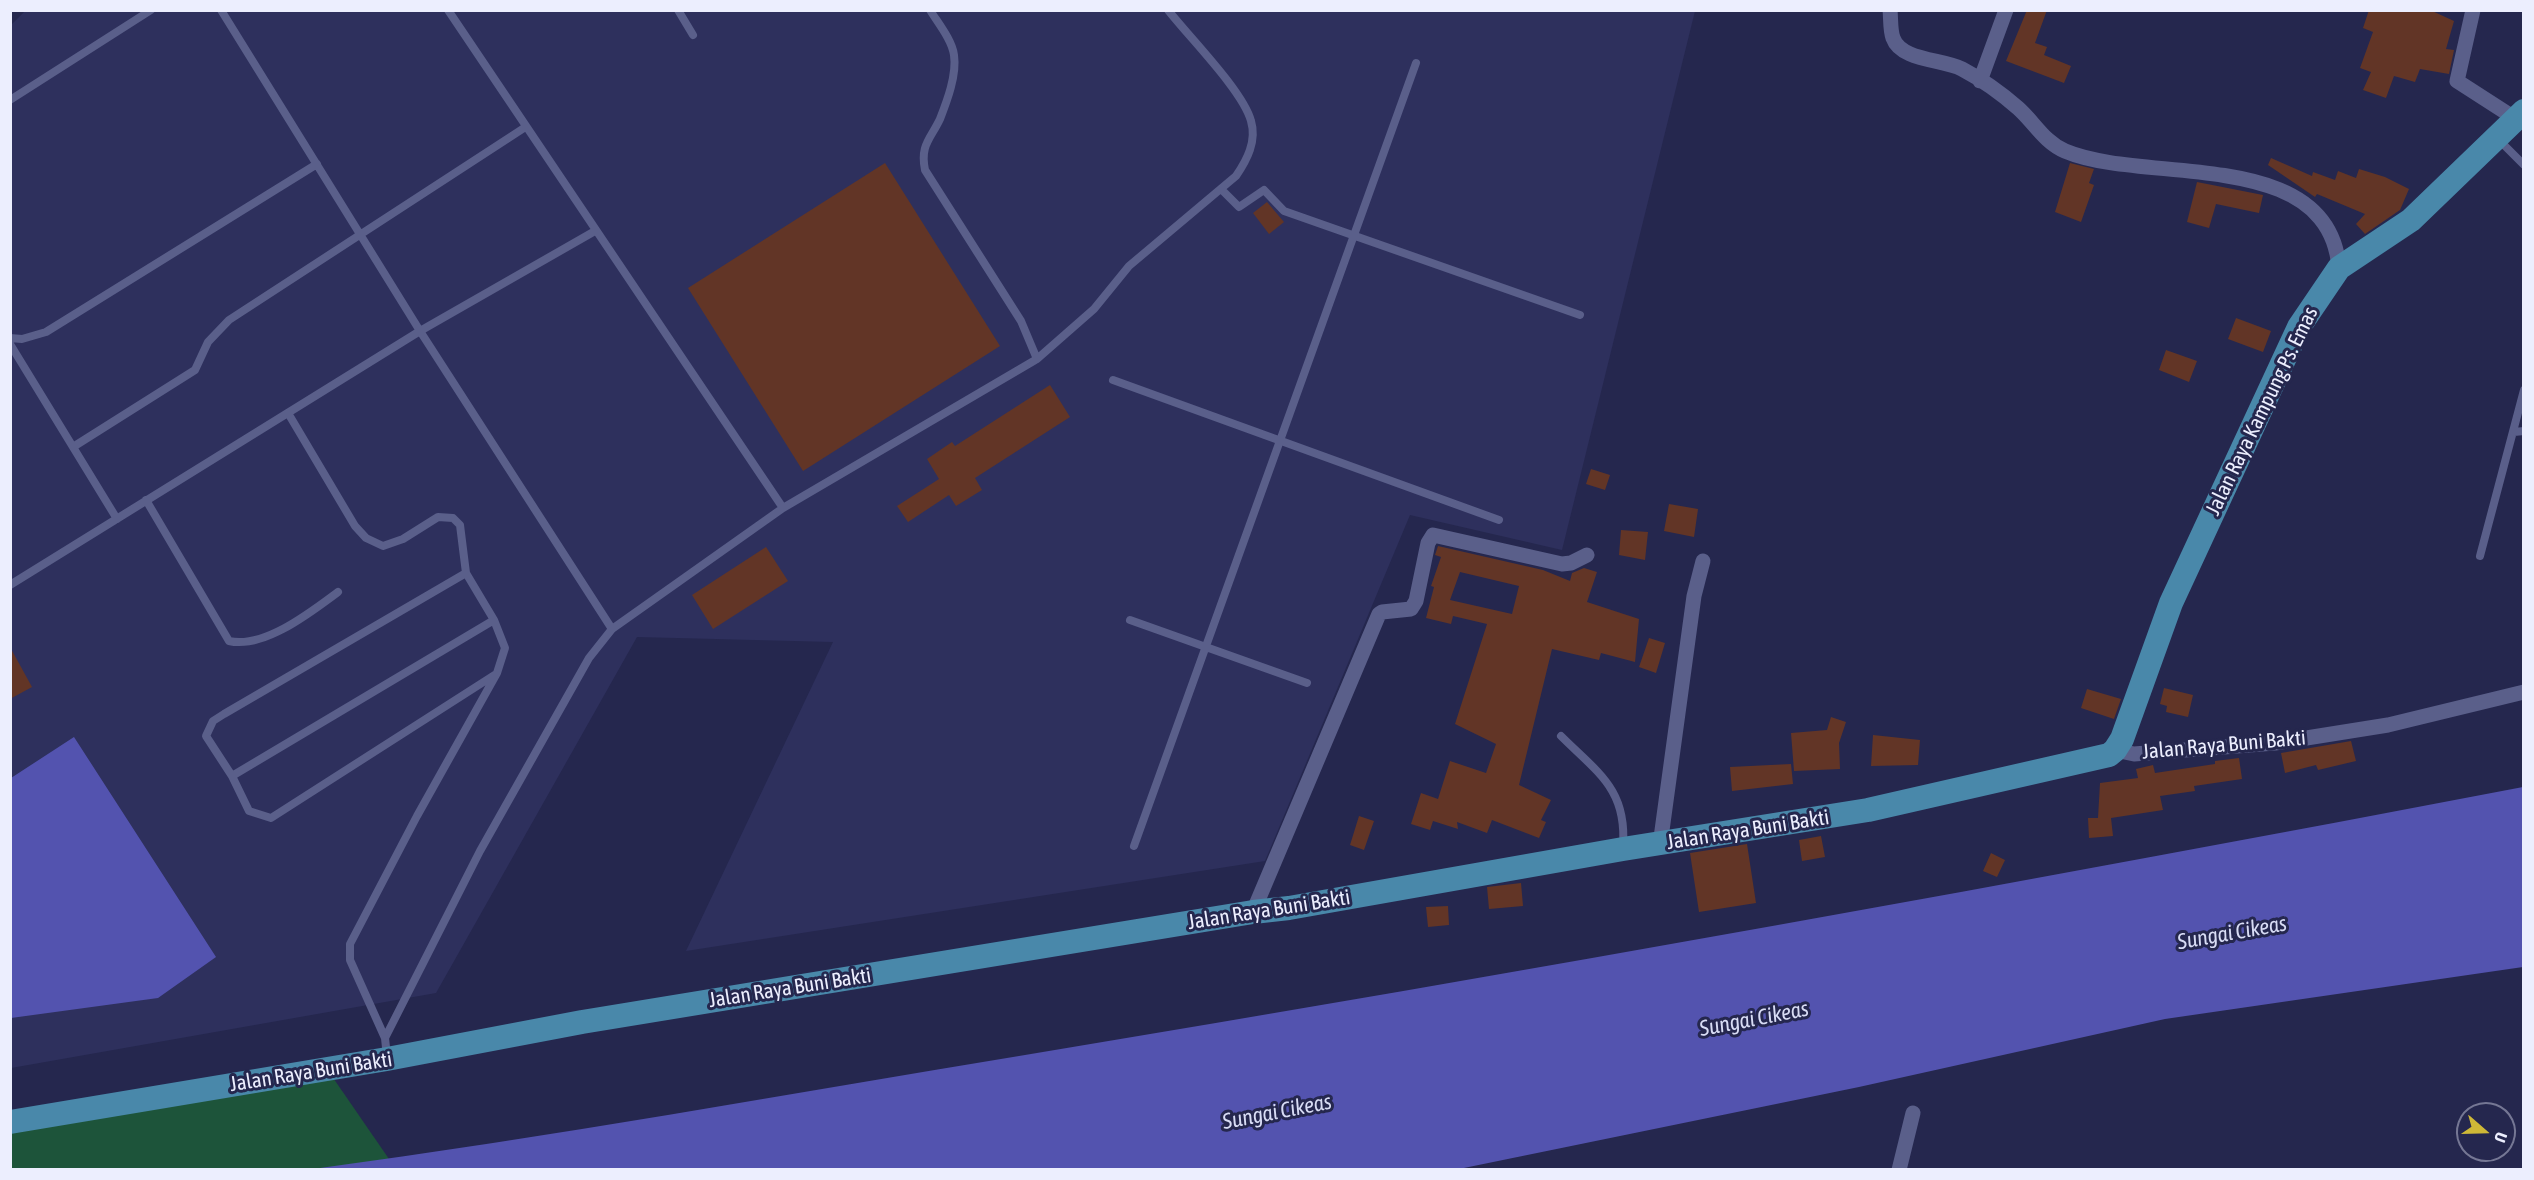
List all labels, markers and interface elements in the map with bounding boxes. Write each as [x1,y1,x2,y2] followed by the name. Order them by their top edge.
[2201,303,2323,519] street label: Jalan Raya Kampung Ps. Emas
[2141,725,2307,765] street label: Jalan Raya Buni Bakti
[1665,805,1831,855] street label: Jalan Raya Buni Bakti
[1186,885,1352,935] street label: Jalan Raya Buni Bakti
[2175,910,2289,956] water label: Sungai Cikeas
[707,963,873,1013] street label: Jalan Raya Buni Bakti
[1697,995,1811,1043] water label: Sungai Cikeas
[228,1047,394,1097] street label: Jalan Raya Buni Bakti
[1220,1088,1334,1136] water label: Sungai Cikeas
[2456,1102,2516,1162] north arrow
[2491,1130,2511,1145] text: U

